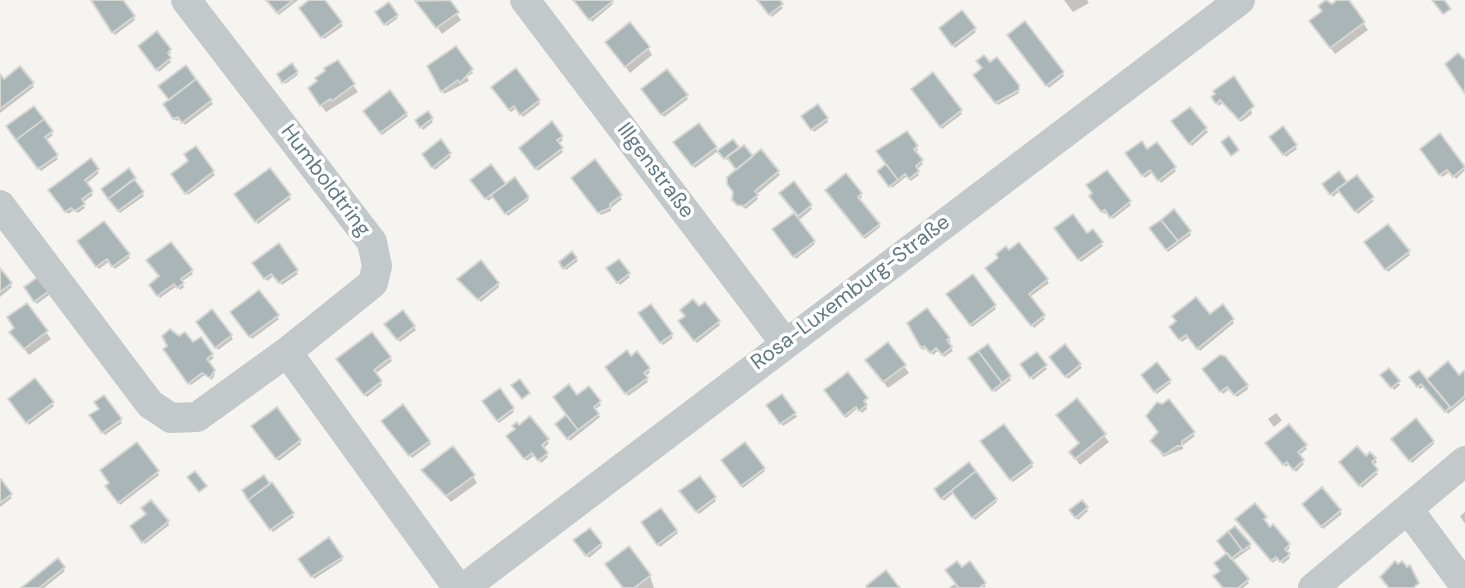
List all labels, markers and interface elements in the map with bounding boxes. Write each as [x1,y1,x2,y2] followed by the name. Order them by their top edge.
[611,118,699,224] street label: Illgenstraße
[275,120,375,242] street label: Humboldtring
[747,210,955,376] street label: Rosa-Luxemburg-Straße

